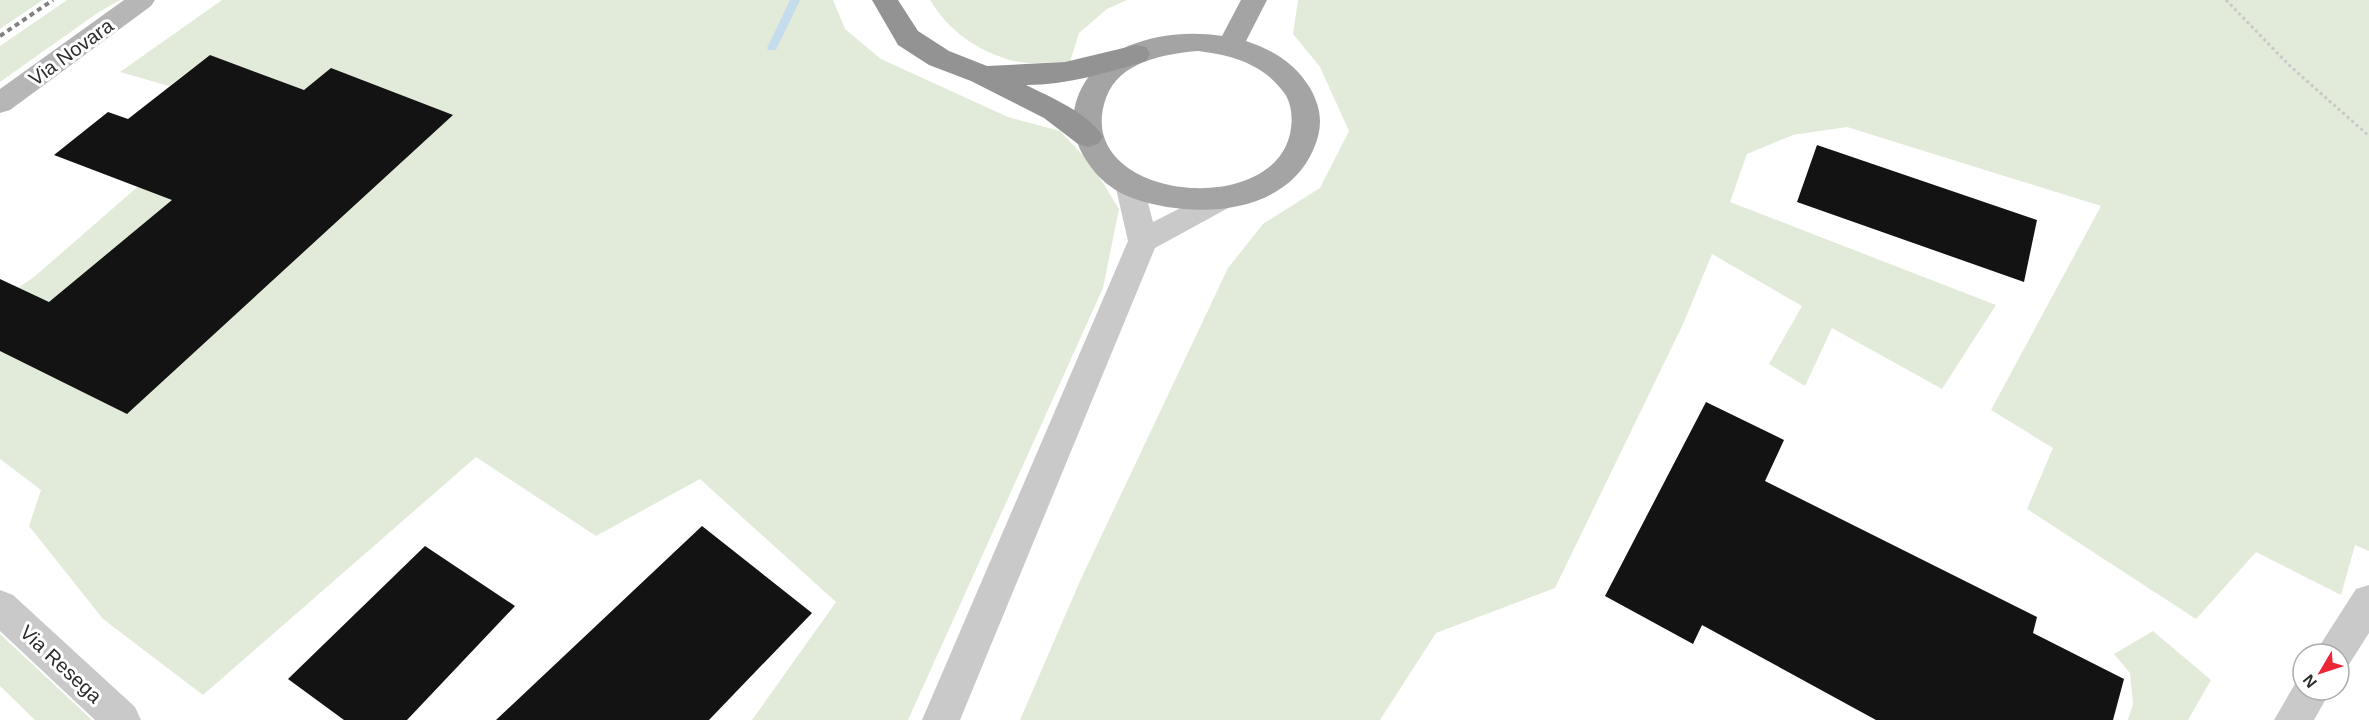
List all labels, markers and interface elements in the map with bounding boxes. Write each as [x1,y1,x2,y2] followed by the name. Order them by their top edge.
[25,14,118,90] street label: Via Novara
[16,621,107,708] street label: Via Resega
[2291,642,2351,702] north arrow
[2299,671,2320,691] text: N

